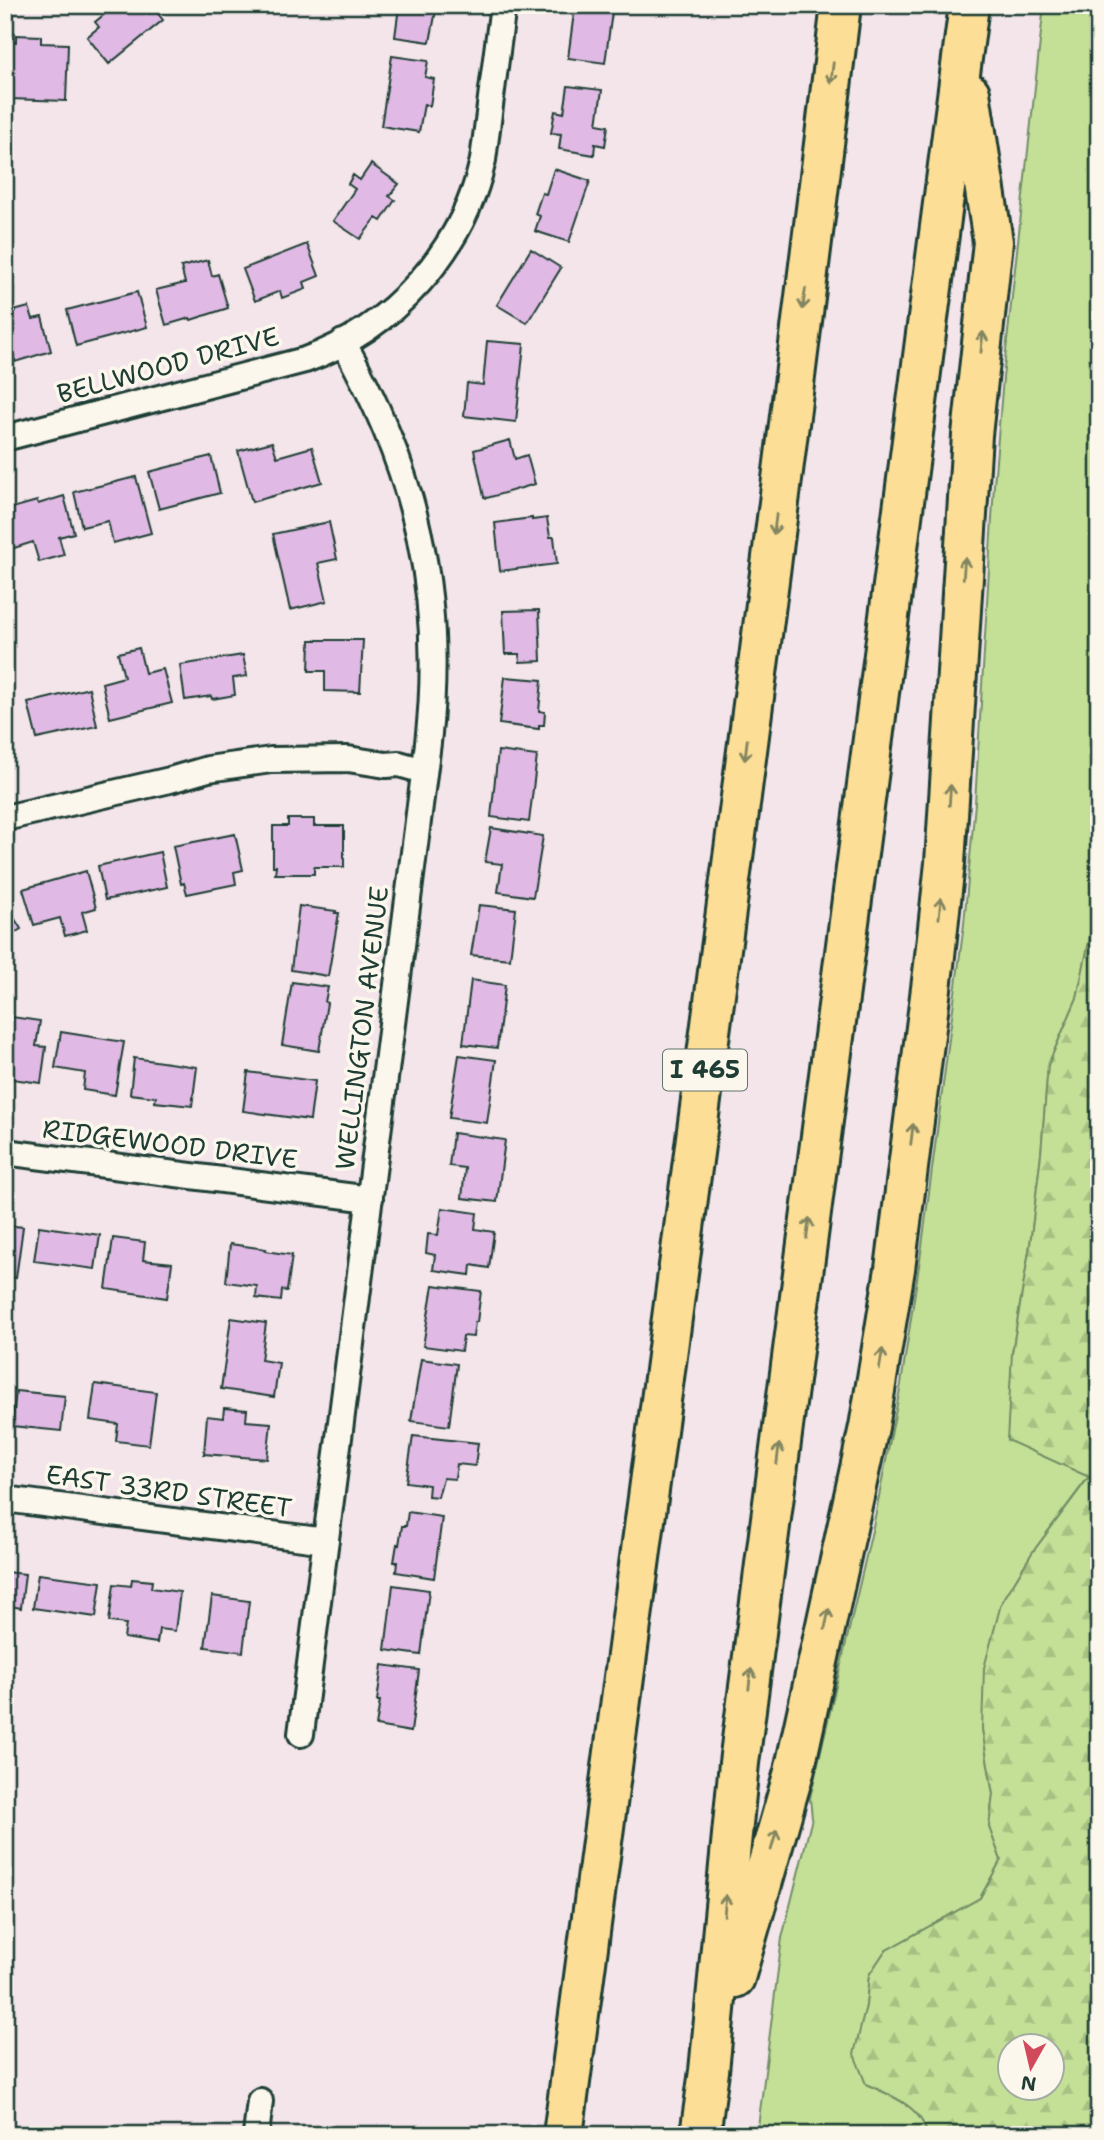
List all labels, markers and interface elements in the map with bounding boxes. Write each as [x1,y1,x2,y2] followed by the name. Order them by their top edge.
[826,61,839,84] one-way arrow
[798,287,811,310] one-way arrow
[53,318,283,411] street label: BELLWOOD DRIVE
[976,331,989,353] one-way arrow
[768,512,781,535] one-way arrow
[958,557,971,580] one-way arrow
[739,738,752,761] one-way arrow
[943,784,956,807] one-way arrow
[327,884,396,1172] street label: WELLINGTON AVENUE
[934,898,947,920] one-way arrow
[663,1050,747,1090] road number: I 465
[41,1110,300,1177] street label: RIDGEWOOD DRIVE
[906,1123,919,1146] one-way arrow
[801,1217,814,1240] one-way arrow
[875,1349,888,1371] one-way arrow
[772,1443,785,1465] one-way arrow
[44,1456,294,1525] street label: EAST 33RD STREET
[821,1608,834,1631] one-way arrow
[743,1668,756,1691] one-way arrow
[769,1829,782,1851] one-way arrow
[719,1895,732,1917] one-way arrow
[996,2032,1066,2102] north arrow
[1020,2070,1038,2097] text: N

